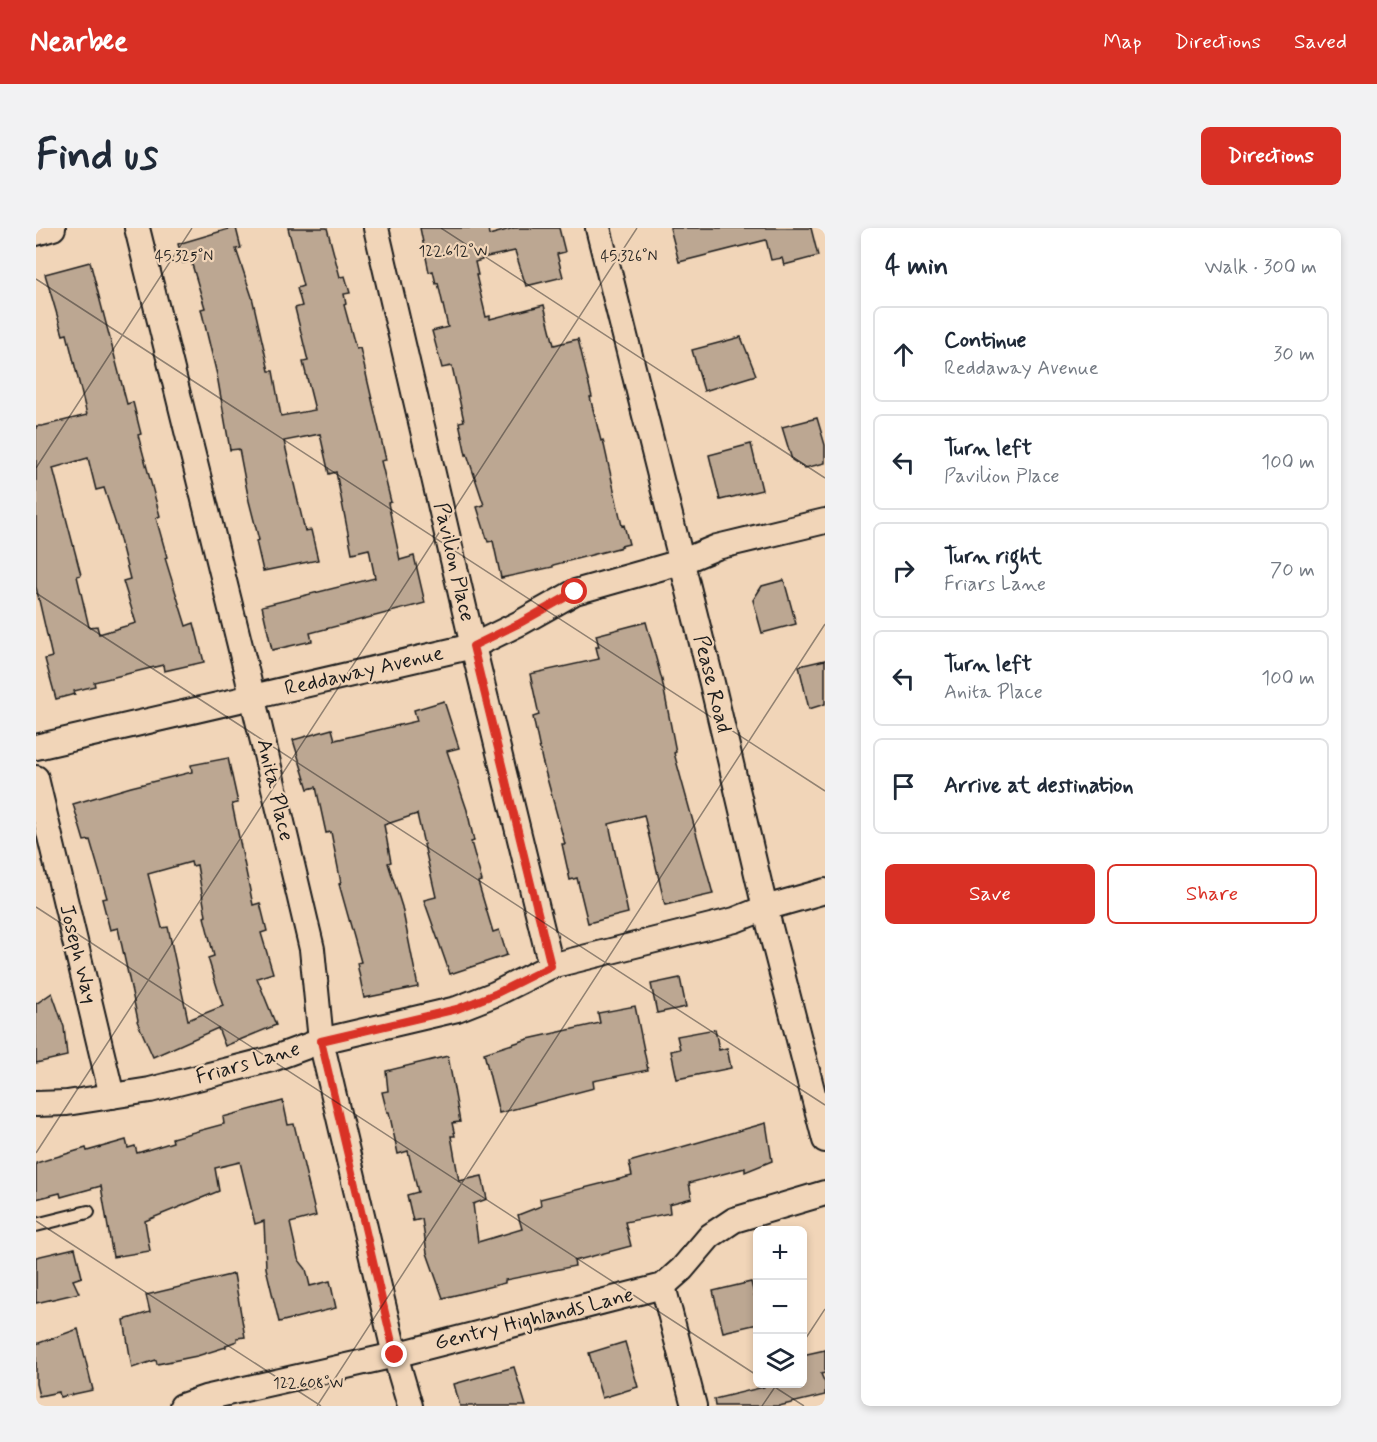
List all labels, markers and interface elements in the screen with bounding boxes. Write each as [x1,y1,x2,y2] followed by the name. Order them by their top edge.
[30,24,128,61] text: Nearbee
[1103,28,1142,56] text: Map
[1175,28,1261,56] text: Directions
[1294,28,1347,56] text: Saved
[1201,127,1341,185] button: Directions
[36,129,158,184] text: Find us
[419,242,487,262] text: 122.612°W
[155,247,213,267] text: 45.325°N
[600,247,658,267] text: 45.326°N
[885,250,948,284] text: 4 min
[1205,254,1317,281] text: Walk · 300 m
[944,327,1026,355] text: Continue
[887,338,920,371] icon: ahead
[1273,341,1315,368] text: 30 m
[944,355,1099,382] text: Reddaway Avenue
[944,435,1032,463] text: Turn left
[887,446,920,479] icon: left
[1261,449,1315,476] text: 100 m
[944,463,1060,490] text: Pavilion Place
[427,500,481,624] street label: Pavilion Place
[944,543,1042,571] text: Turn right
[887,554,920,587] icon: right
[1270,557,1315,584] text: 70 m
[944,571,1046,598] text: Friars Lane
[561,578,587,604] route start
[686,632,738,736] street label: Pease Road
[282,639,446,703] street label: Reddaway Avenue
[944,651,1032,679] text: Turn left
[887,662,920,695] icon: left
[1261,665,1315,692] text: 100 m
[944,679,1043,706] text: Anita Place
[250,736,300,844] street label: Anita Place
[887,770,920,803] icon: arrive
[944,772,1134,800] text: Arrive at destination
[885,864,1095,924] button: Save
[1107,864,1317,924] button: Share
[52,901,104,1007] street label: Joseph Way
[193,1035,303,1091] street label: Friars Lane
[753,1226,807,1388] map controls
[753,1226,807,1280] button: +
[753,1280,807,1334] button: −
[432,1281,636,1357] street label: Gentry Highlands Lane
[753,1334,807,1388] button: layers
[381,1341,407,1367] route end
[273,1374,343,1394] text: 122.608°W

